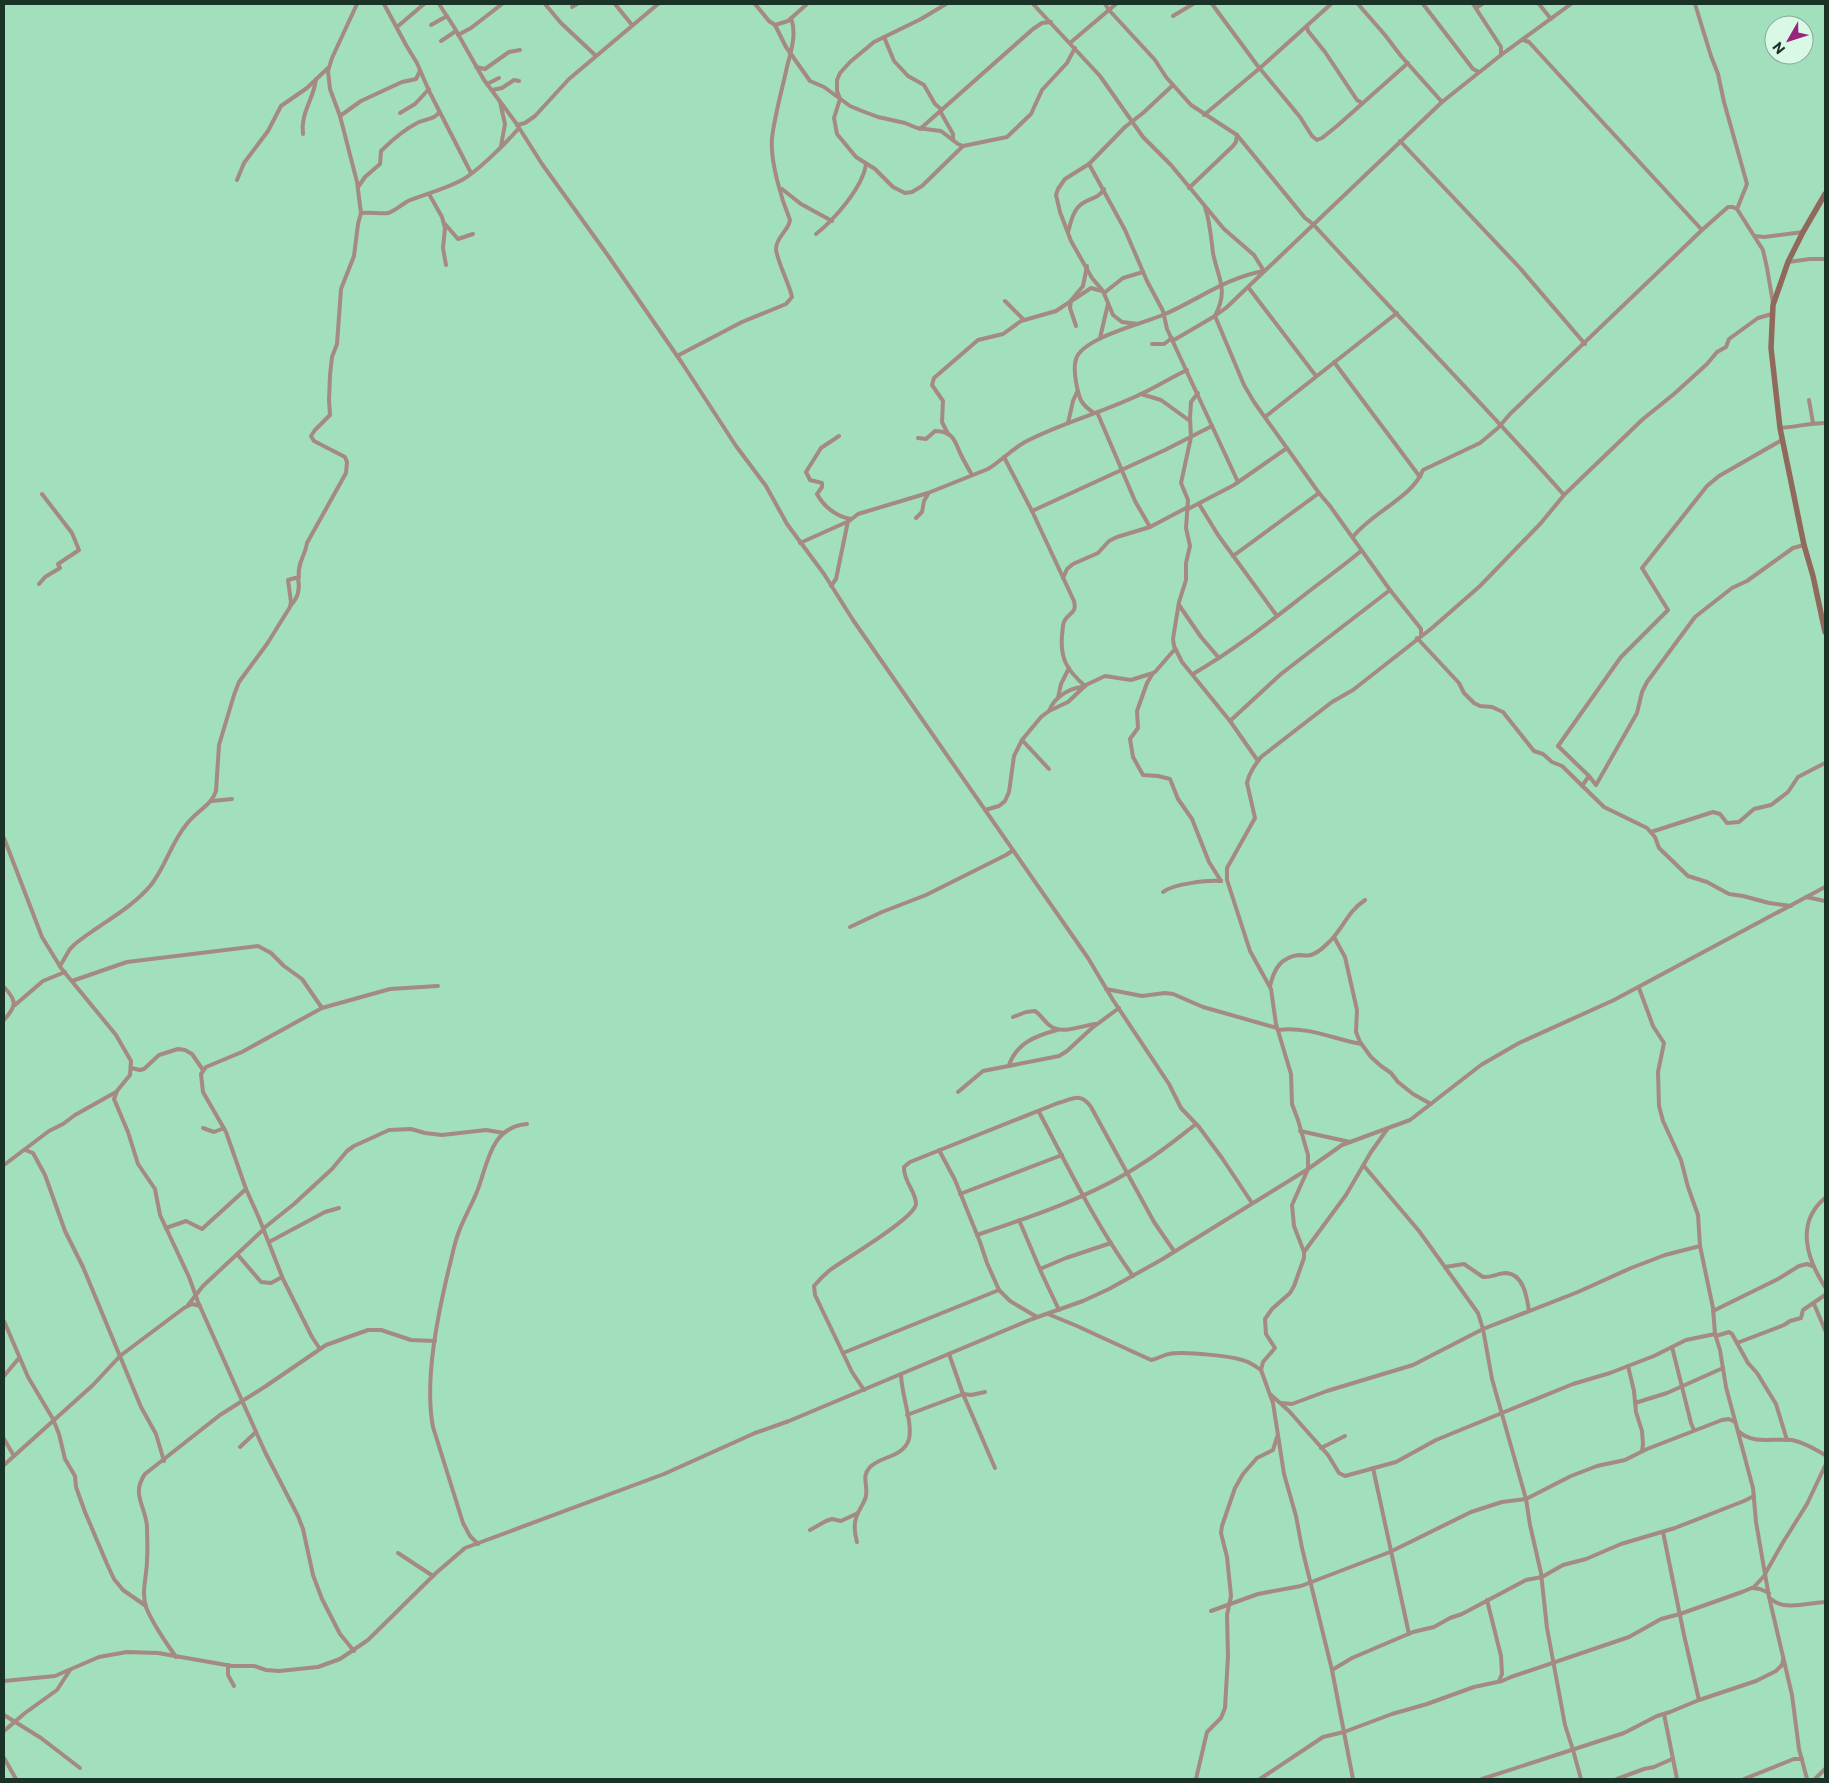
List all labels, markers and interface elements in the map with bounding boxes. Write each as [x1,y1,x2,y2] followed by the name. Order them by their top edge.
[1764,15,1814,65] north arrow
[1769,39,1788,58] text: N

